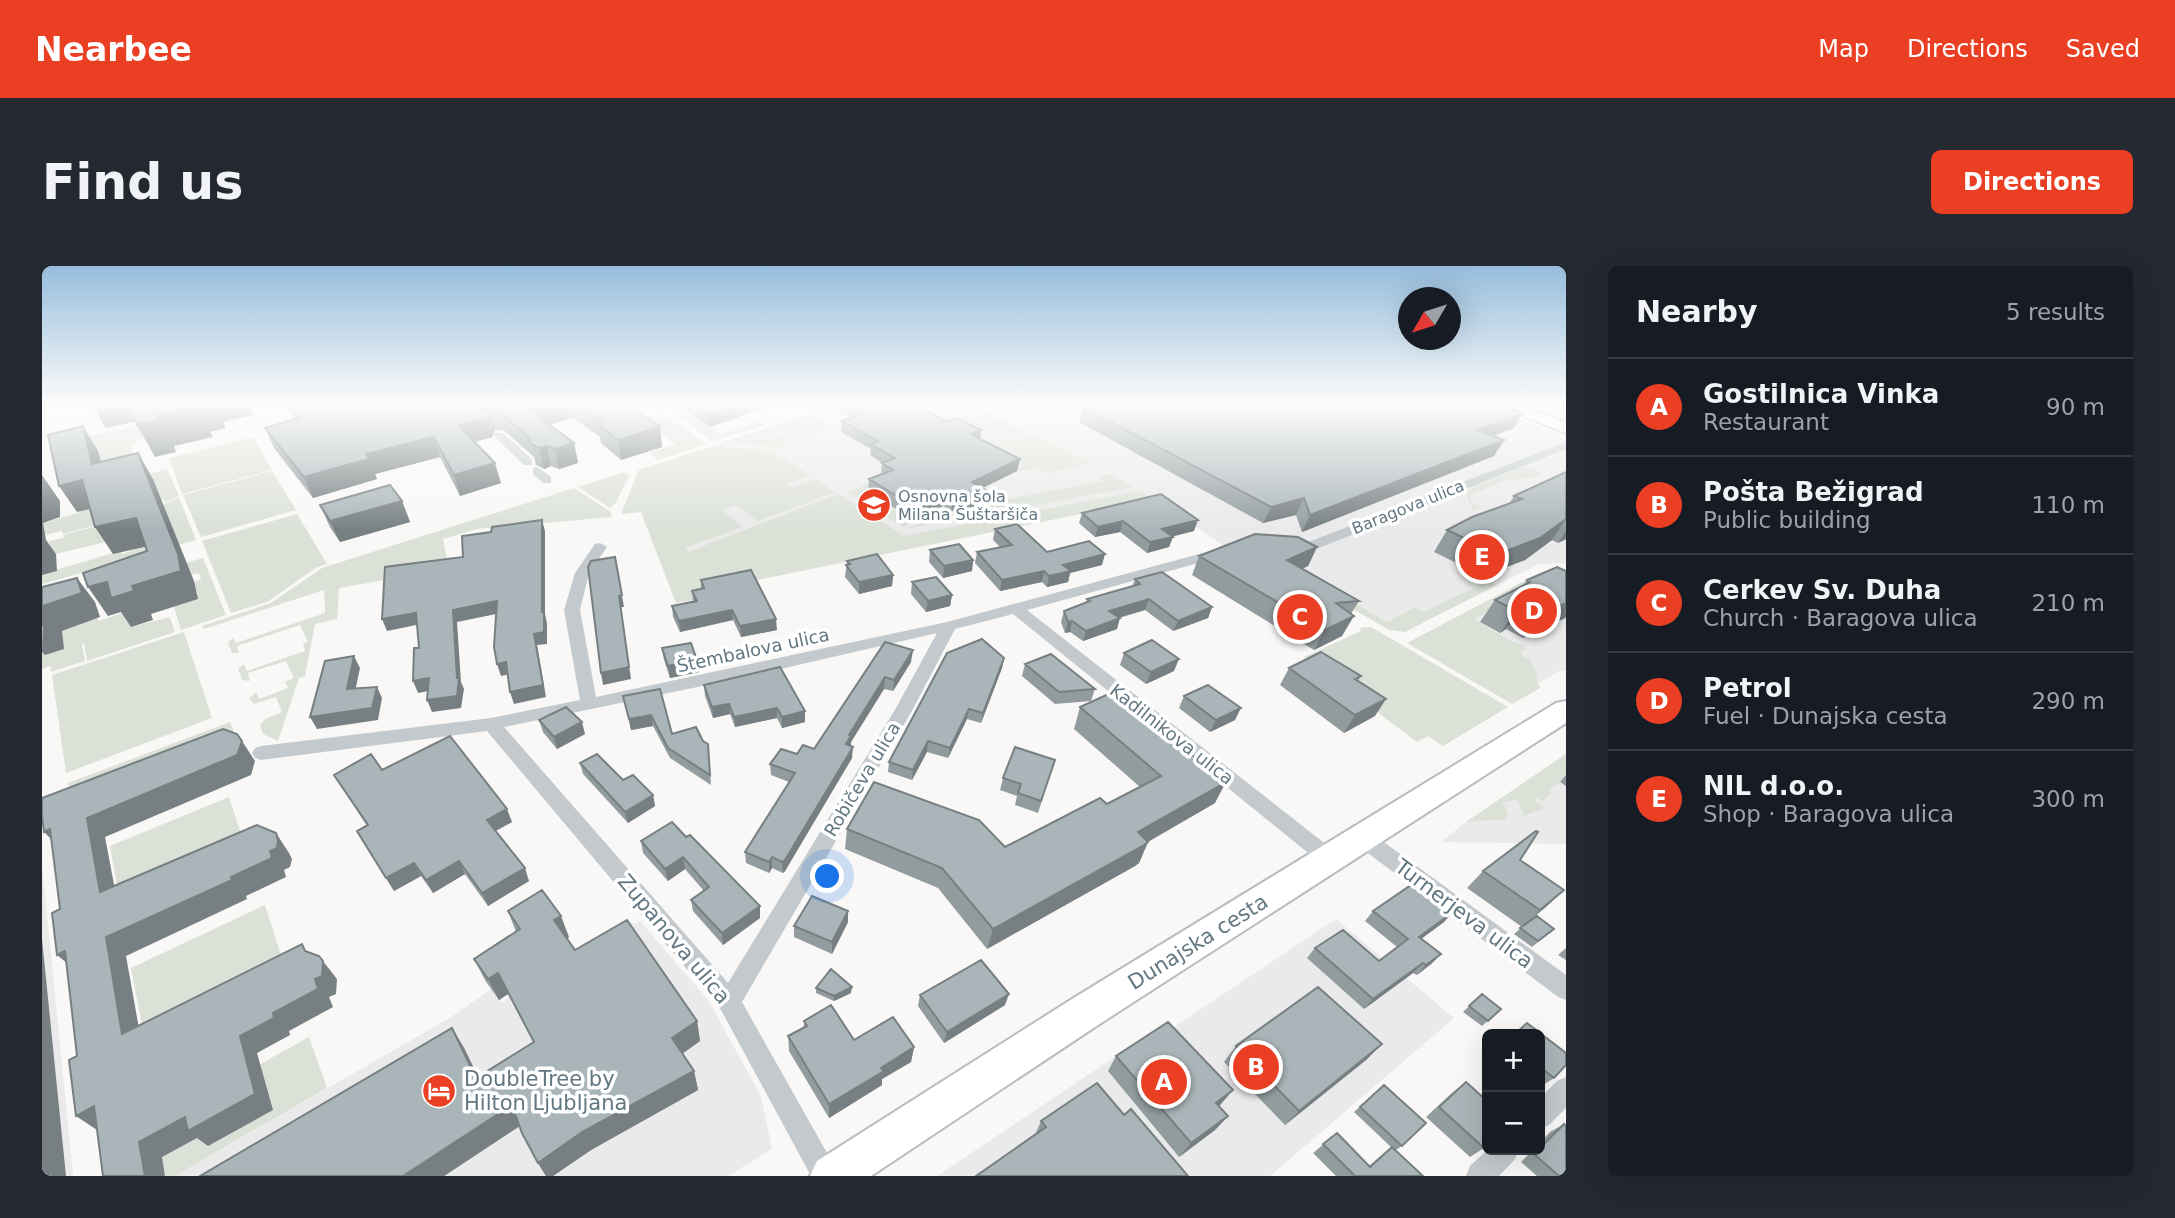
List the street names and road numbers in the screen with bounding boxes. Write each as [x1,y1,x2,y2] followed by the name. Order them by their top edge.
[1349,476,1467,538] street label: Baragova ulica
[675,624,831,676] street label: Štembalova ulica
[1106,679,1238,789] street label: Kadilnikova ulica
[820,718,904,840] street label: Robičeva ulica
[1390,854,1538,974] street label: Turnerjeva ulica
[613,869,735,1009] street label: Zupanova ulica
[1124,889,1272,995] street label: Dunajska cesta

